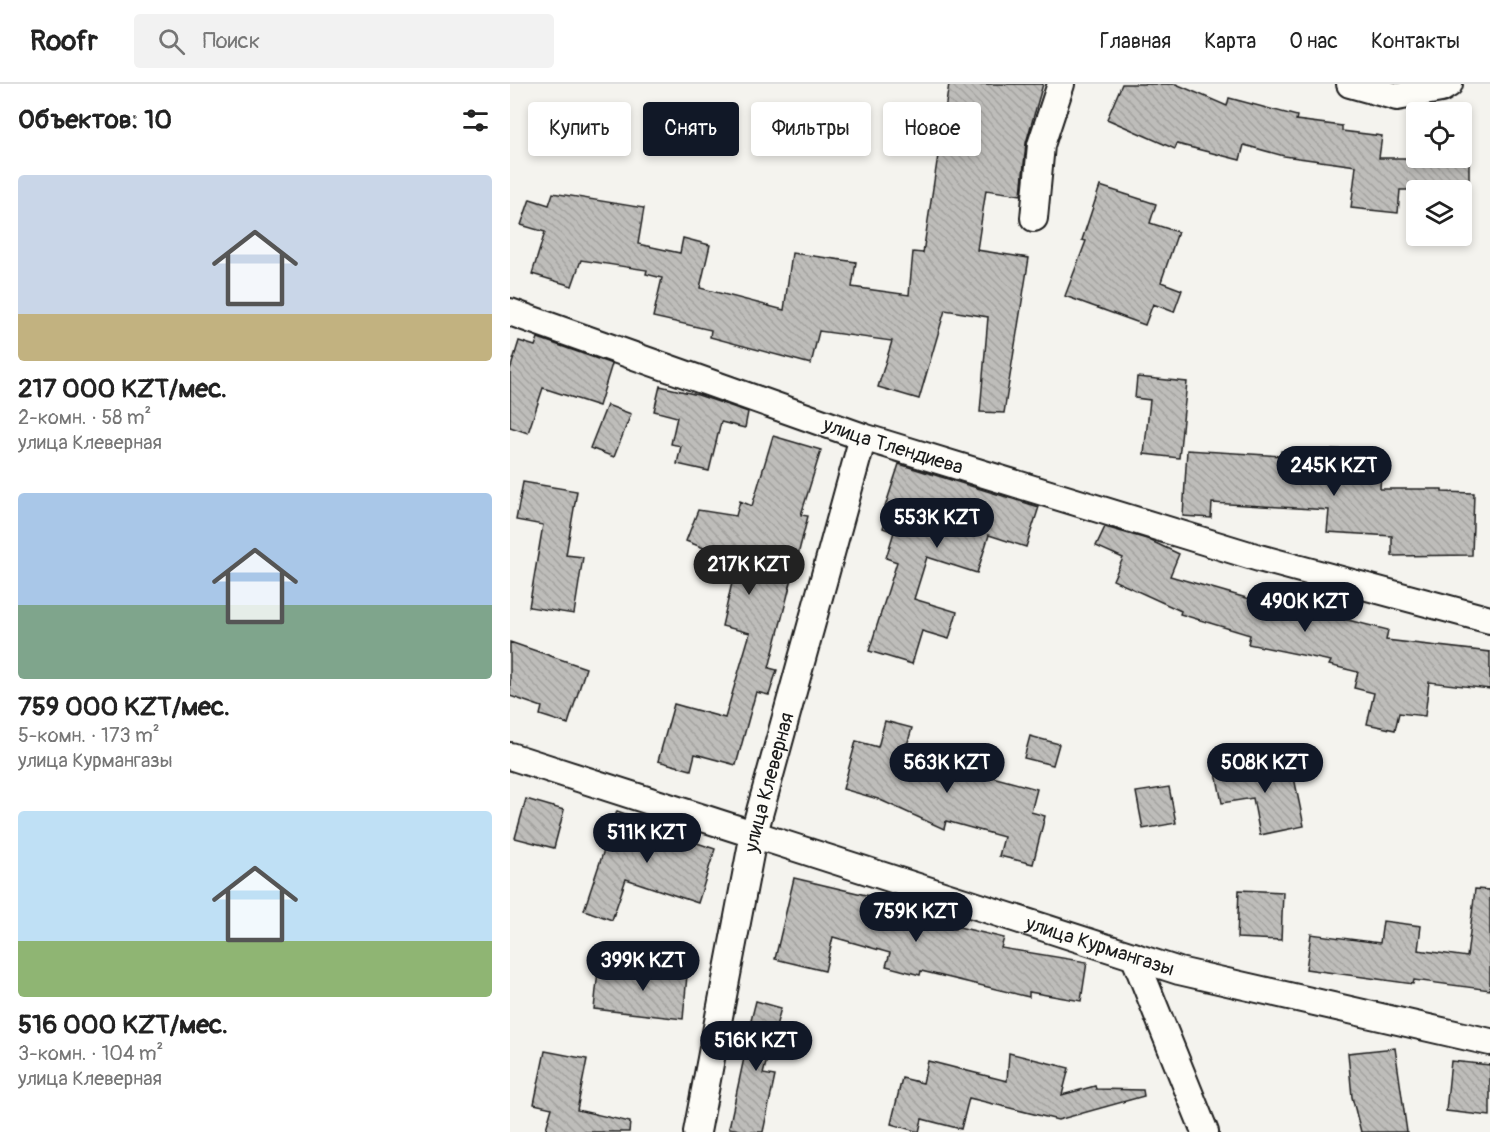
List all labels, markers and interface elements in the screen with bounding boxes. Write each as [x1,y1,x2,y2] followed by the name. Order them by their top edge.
[134,14,554,68] search box
[30,24,98,59] text: Roofr
[155,25,188,58] icon: search
[203,27,260,55] text: Поиск
[1100,28,1171,55] text: Главная
[1204,28,1256,55] text: Карта
[1289,28,1338,55] text: О нас
[1371,28,1460,55] text: Контакты
[528,102,631,156] chip: Купить
[643,102,739,156] chip: Снять
[751,102,871,156] chip: Фильтры
[883,102,981,156] chip: Новое
[1406,102,1472,246] map controls
[1406,102,1472,168] button: locate
[18,104,172,136] text: Объектов: 10
[459,104,492,137] icon: filters
[1406,180,1472,246] button: layers
[201,214,309,322] icon: home
[18,373,227,405] text: 217 000 KZT/мес.
[18,405,151,430] text: 2-комн. · 58 m²
[819,411,966,479] street label: улица Тлендиева
[18,430,162,455] text: улица Клеверная
[1272,446,1396,497] pin: 245K KZT
[1291,453,1377,478] text: 245K KZT
[875,498,999,549] pin: 553K KZT
[894,505,980,530] text: 553K KZT
[201,532,309,640] icon: home
[687,545,811,596] pin: 217K KZT
[708,552,790,577] text: 217K KZT
[1243,582,1367,633] pin: 490K KZT
[1261,589,1349,614] text: 490K KZT
[18,691,230,723] text: 759 000 KZT/мес.
[738,710,799,855] street label: улица Клеверная
[18,723,160,748] text: 5-комн. · 173 m²
[885,743,1009,794] pin: 563K KZT
[1203,743,1327,794] pin: 508K KZT
[18,748,173,773] text: улица Курмангазы
[904,750,990,775] text: 563K KZT
[1221,750,1309,775] text: 508K KZT
[585,813,709,864] pin: 511K KZT
[607,820,687,845] text: 511K KZT
[201,850,309,958] icon: home
[854,892,978,943] pin: 759K KZT
[874,899,958,924] text: 759K KZT
[1022,910,1178,981] street label: улица Курмангазы
[581,941,705,992] pin: 399K KZT
[601,948,685,973] text: 399K KZT
[18,1009,228,1041] text: 516 000 KZT/мес.
[694,1021,818,1072] pin: 516K KZT
[714,1028,798,1053] text: 516K KZT
[18,1041,163,1066] text: 3-комн. · 104 m²
[18,1066,162,1091] text: улица Клеверная

